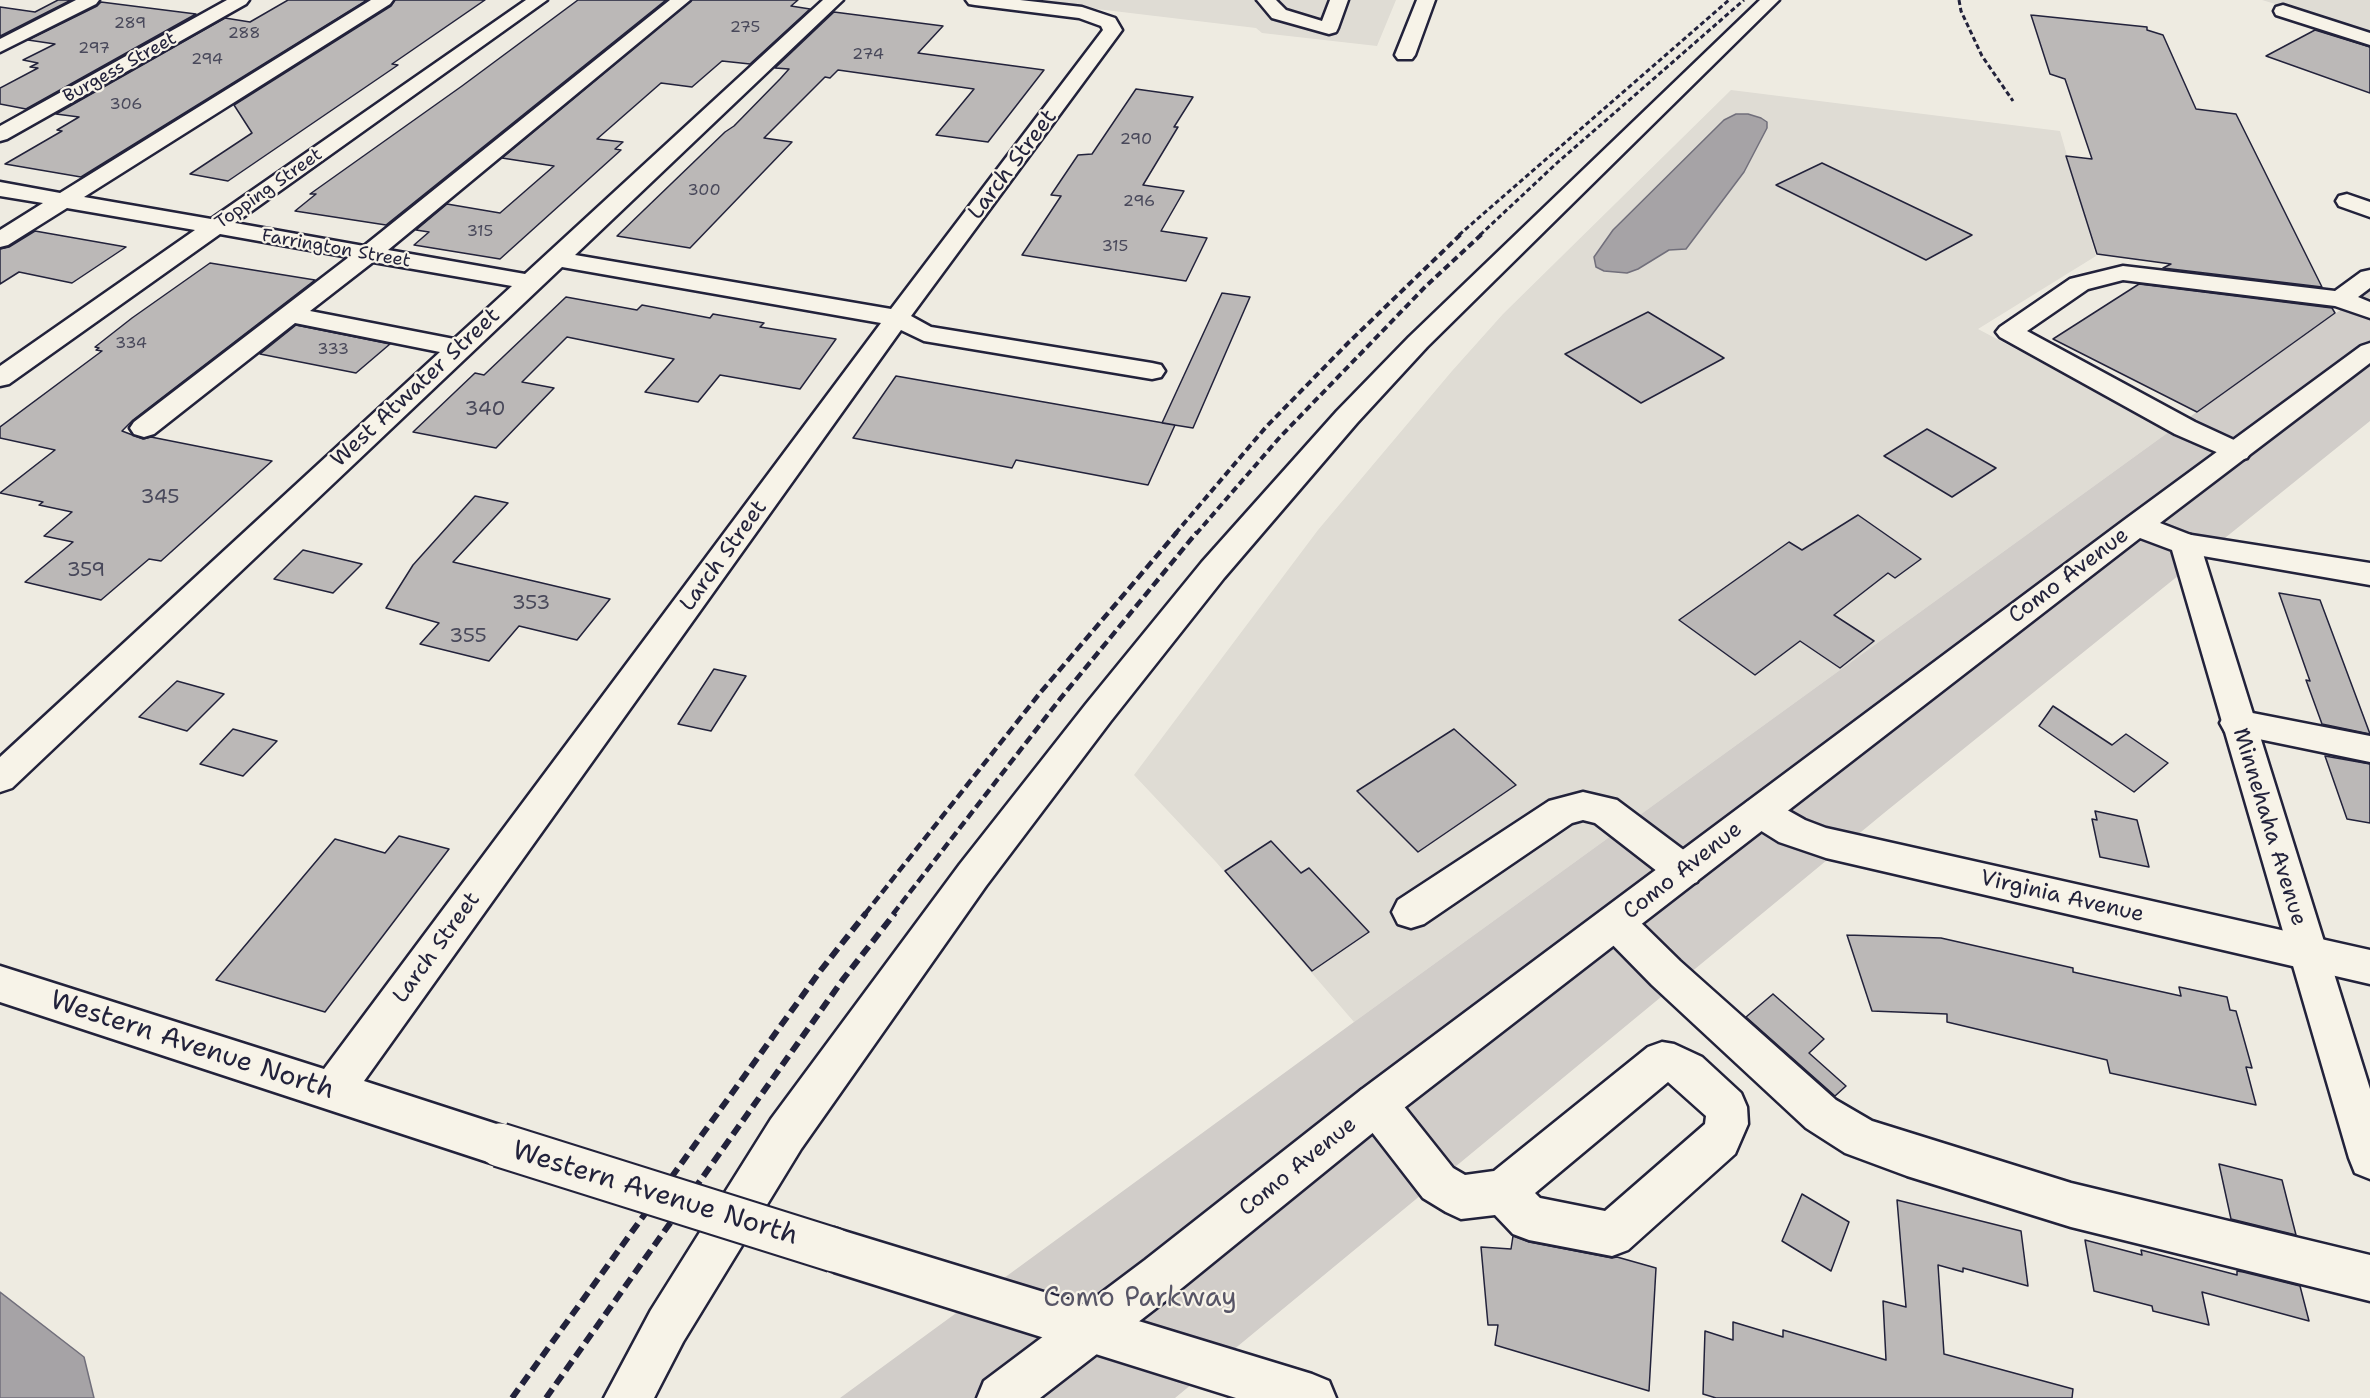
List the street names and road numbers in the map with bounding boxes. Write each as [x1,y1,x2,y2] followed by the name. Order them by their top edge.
[60,28,180,108] street label: Burgess Street
[963,105,1063,225] street label: Larch Street
[211,144,327,234] street label: Topping Street
[260,225,412,273] street label: Farrington Street
[326,303,506,473] street label: West Atwater Street
[675,495,773,617] street label: Larch Street
[2004,522,2134,630] street label: Como Avenue
[2226,725,2312,929] street label: Minnehaha Avenue
[1618,816,1748,926] street label: Como Avenue
[1978,865,2146,929] street label: Virginia Avenue
[388,887,486,1009] street label: Larch Street
[46,985,338,1107] street label: Western Avenue North
[1234,1112,1362,1222] street label: Como Avenue
[508,1135,802,1253] street label: Western Avenue North

